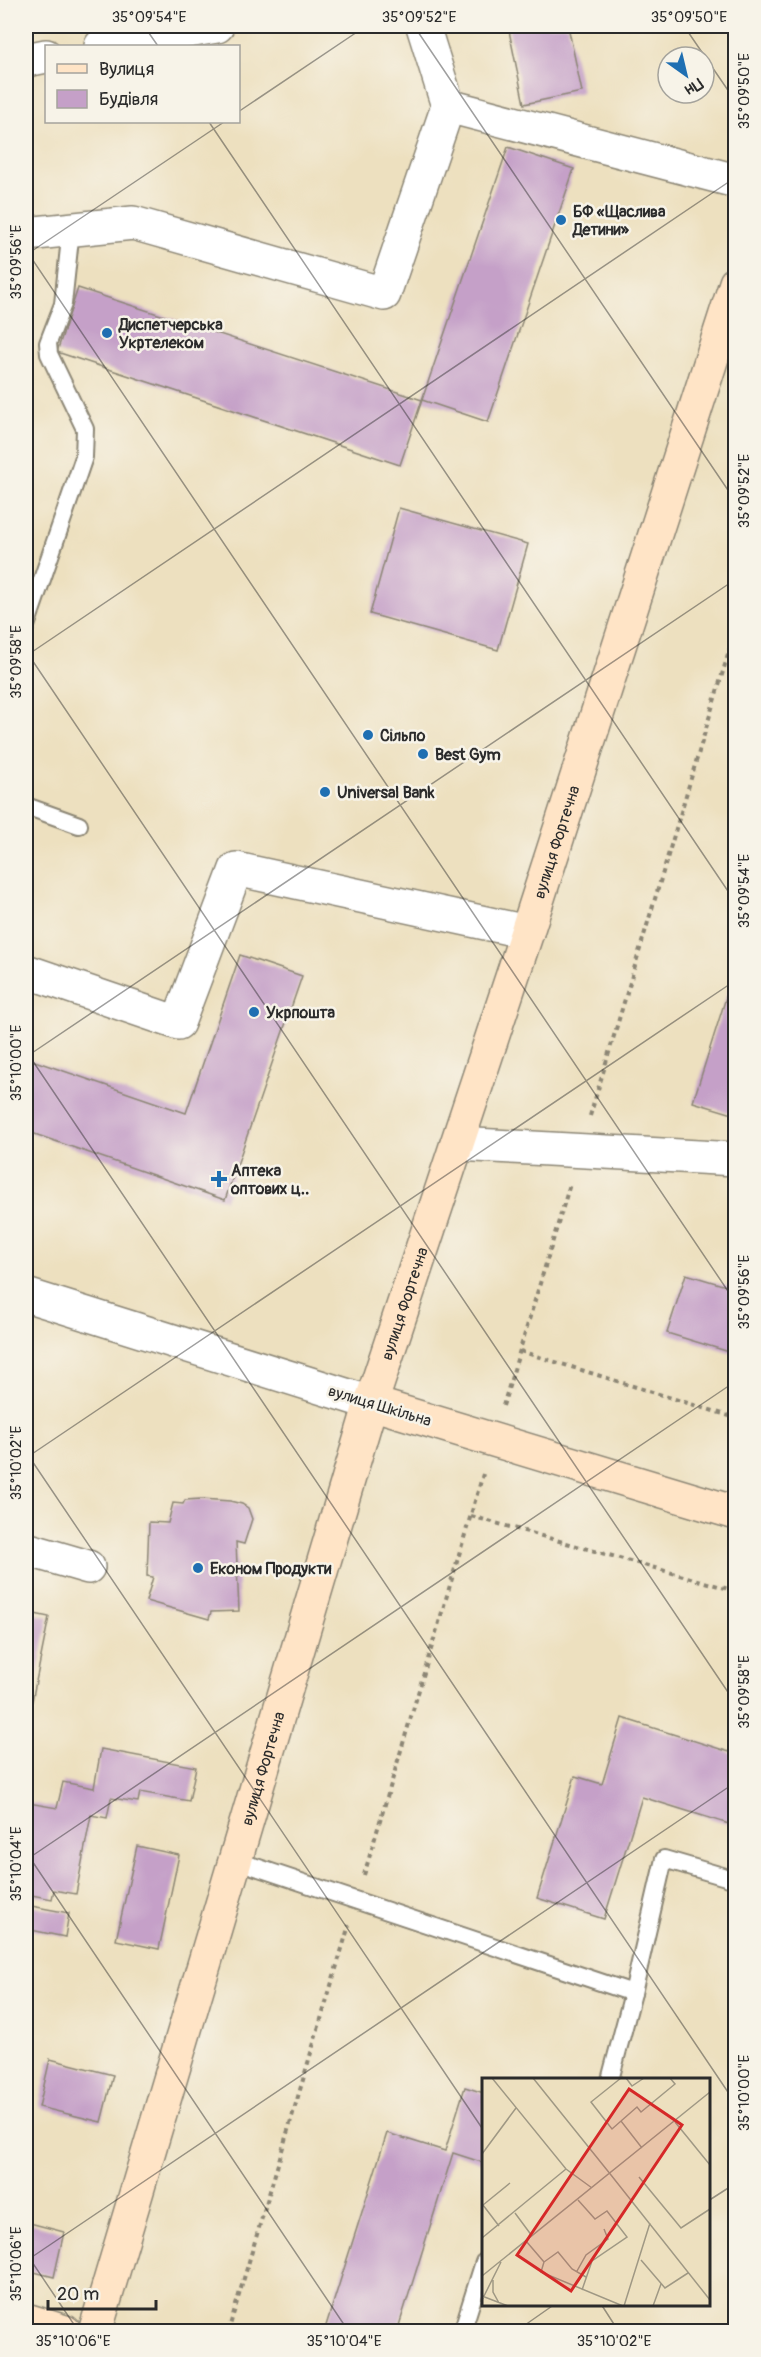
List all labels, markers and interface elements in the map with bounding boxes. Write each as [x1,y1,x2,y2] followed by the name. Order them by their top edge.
[112,8,187,27] text: 35°09'54"E
[382,8,456,27] text: 35°09'52"E
[651,8,727,27] text: 35°09'50"E
[45,45,240,123] legend
[656,45,716,105] north arrow
[735,53,754,129] text: 35°09'50"E
[99,58,154,81] text: Вулиця
[681,73,707,100] text: Пн
[99,88,158,111] text: Будівля
[572,202,666,240] place label: БФ «Щаслива Детини»
[554,213,568,227] marker: БФ «Щаслива Детини»
[7,224,26,299] text: 35°09'56"E
[118,315,223,353] place label: Диспетчерська Укртелеком
[100,326,114,340] marker: Диспетчерська Укртелеком
[735,454,754,528] text: 35°09'52"E
[7,625,26,699] text: 35°09'58"E
[380,726,426,746] place label: Сільпо
[361,728,375,742] marker: Сільпо
[435,745,501,765] place label: Best Gym
[416,747,430,761] marker: Best Gym
[337,783,435,803] place label: Universal Bank
[529,783,585,901] street label: вулиця Фортечна
[318,785,332,799] marker: Universal Bank
[735,853,754,928] text: 35°09'54"E
[266,1003,335,1023] place label: Укрпошта
[247,1005,261,1019] marker: Укрпошта
[7,1025,26,1101] text: 35°10'00"E
[230,1161,309,1199] place label: Аптека оптових ц‥
[212,1172,226,1186] marker: Аптека оптових ц‥
[377,1245,433,1363] street label: вулиця Фортечна
[735,1254,754,1329] text: 35°09'56"E
[326,1381,434,1431] street label: вулиця Шкільна
[7,1425,26,1500] text: 35°10'02"E
[210,1559,332,1579] place label: Економ Продукти
[191,1561,205,1575] marker: Економ Продукти
[735,1655,754,1729] text: 35°09'58"E
[237,1709,290,1828] street label: вулиця Фортечна
[7,1826,26,1902] text: 35°10'04"E
[735,2055,754,2131] text: 35°10'00"E
[482,2078,710,2306] inset map
[7,2226,26,2302] text: 35°10'06"E
[48,2273,156,2311] scale bar
[57,2283,99,2306] text: 20 m
[35,2332,111,2351] text: 35°10'06"E
[307,2332,382,2351] text: 35°10'04"E
[577,2332,652,2351] text: 35°10'02"E

